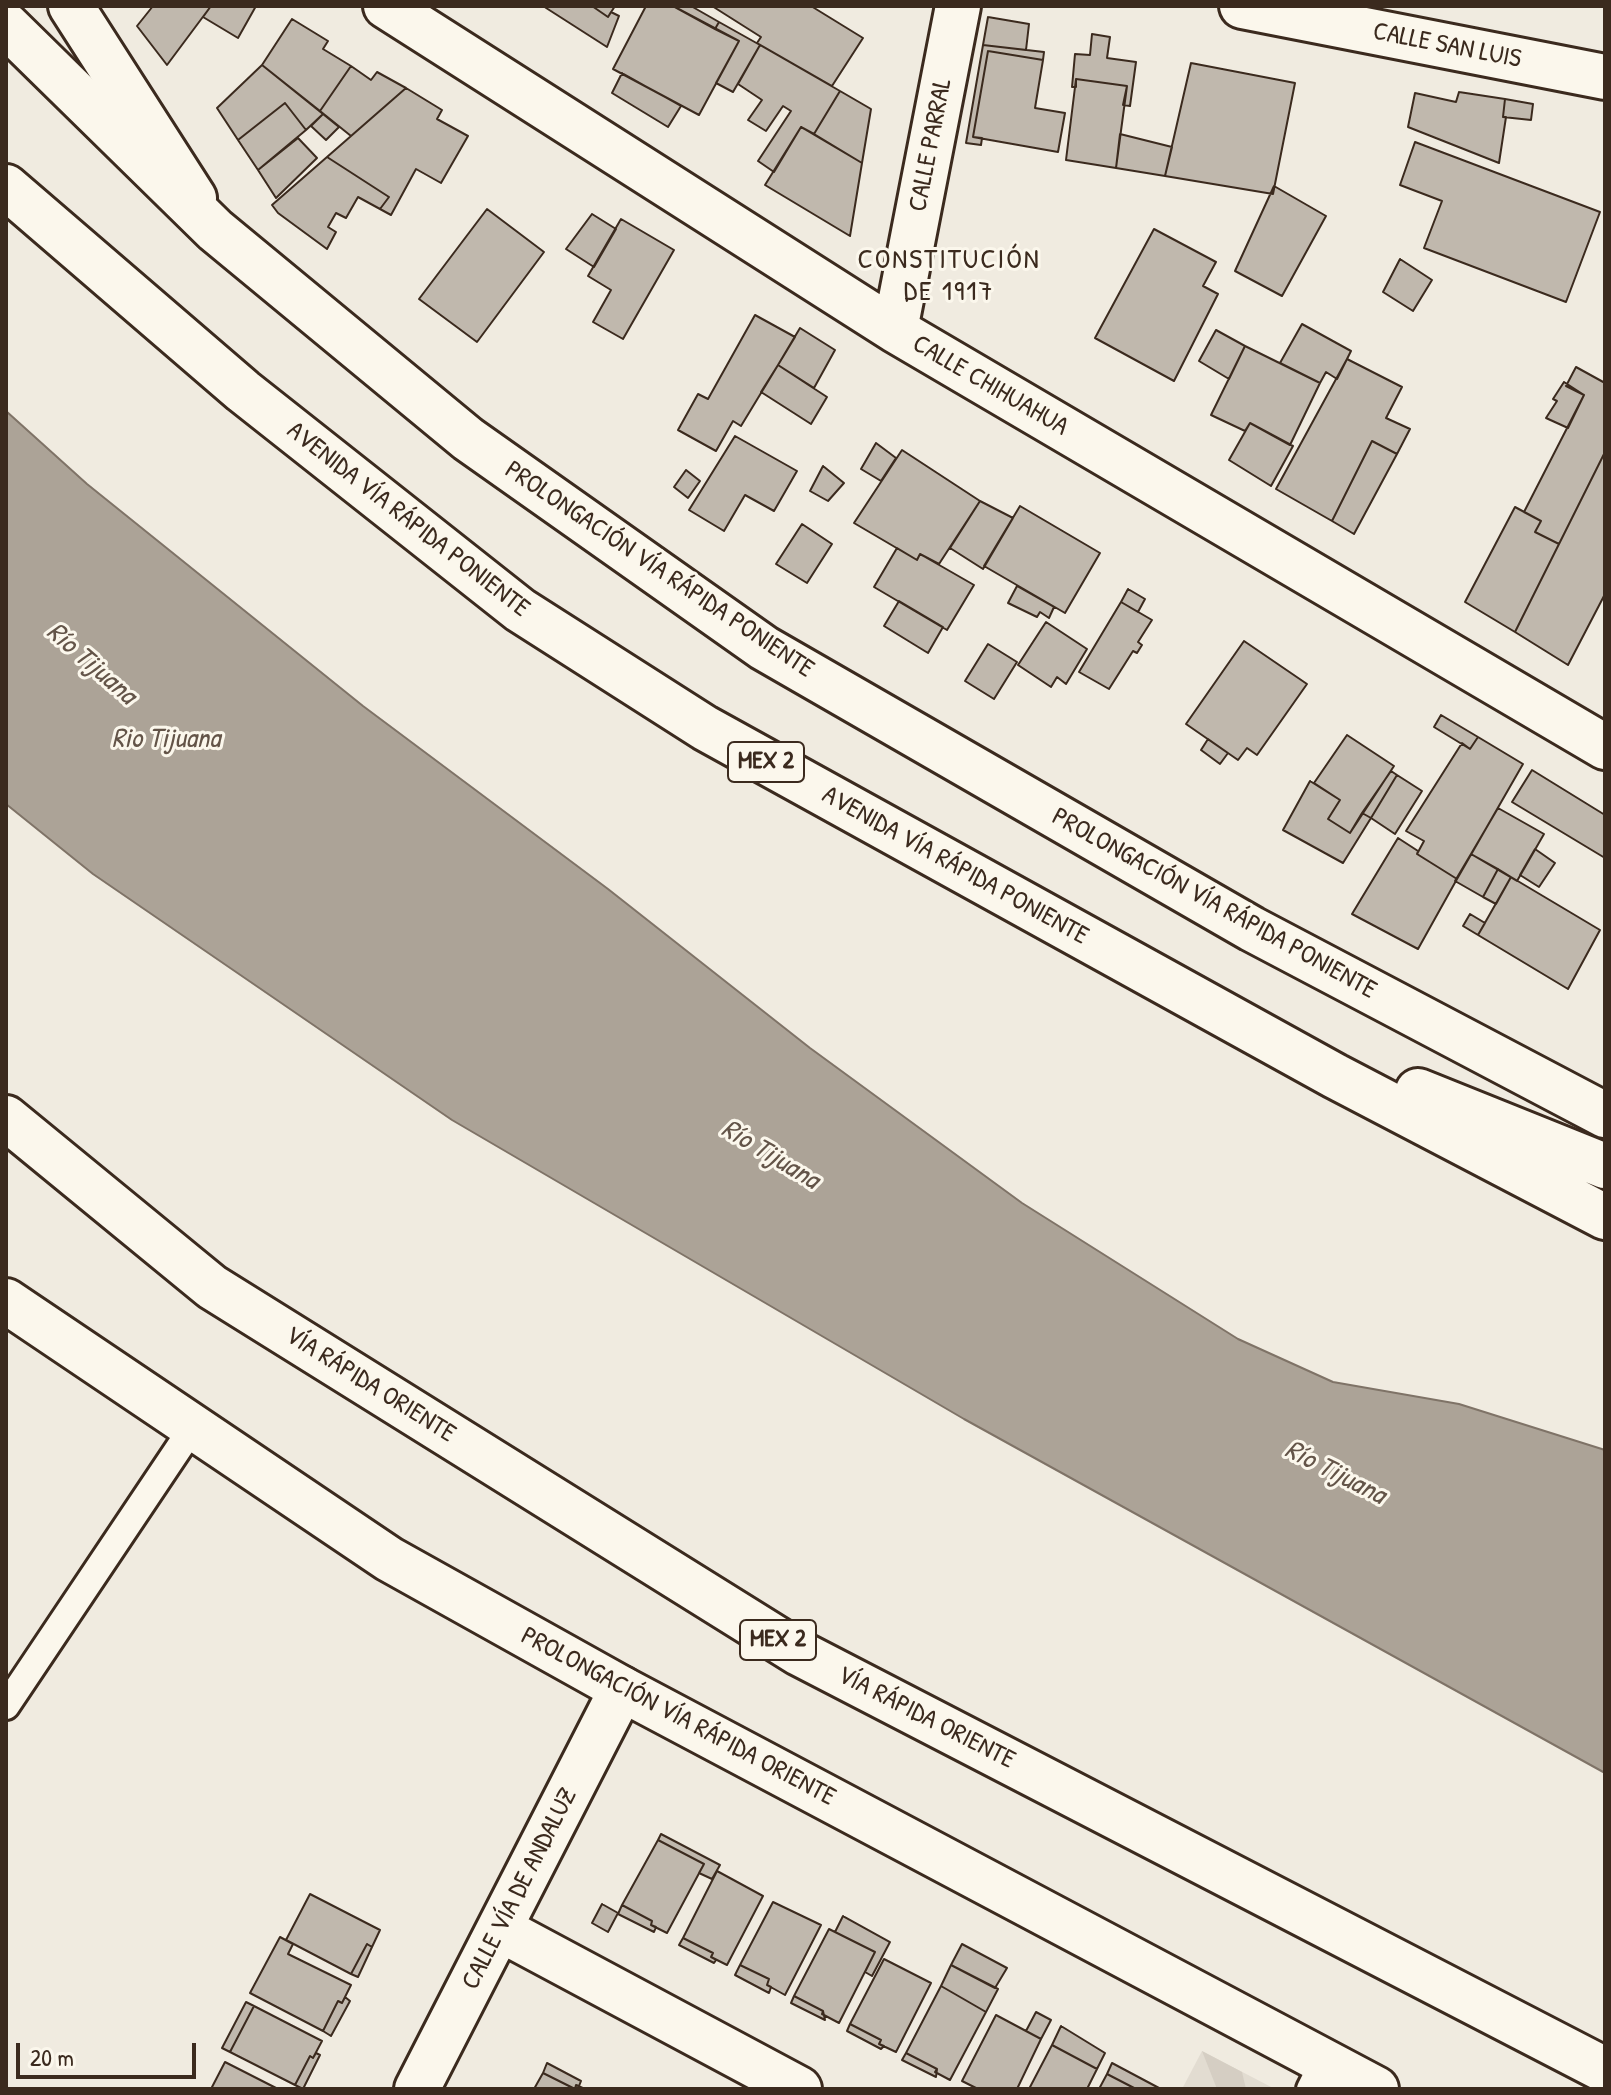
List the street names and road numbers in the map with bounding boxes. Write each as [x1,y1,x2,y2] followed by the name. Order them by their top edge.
[1370,16,1524,76] street label: CALLE SAN LUIS
[903,76,959,214] street label: CALLE PARRAL
[907,329,1073,443] street label: CALLE CHIHUAHUA
[281,416,535,624] street label: AVENIDA VÍA RÁPIDA PONIENTE
[499,455,819,685] street label: PROLONGACIÓN VÍA RÁPIDA PONIENTE
[728,742,804,782] road number: MEX 2
[817,780,1093,952] street label: AVENIDA VÍA RÁPIDA PONIENTE
[1046,802,1382,1006] street label: PROLONGACIÓN VÍA RÁPIDA PONIENTE
[279,1320,461,1450] street label: VÍA RÁPIDA ORIENTE
[740,1620,816,1660] road number: MEX 2
[516,1621,840,1813] street label: PROLONGACIÓN VÍA RÁPIDA ORIENTE
[832,1660,1020,1776] street label: VÍA RÁPIDA ORIENTE
[456,1783,584,1995] street label: CALLE VÍA DE ANDALUZ

